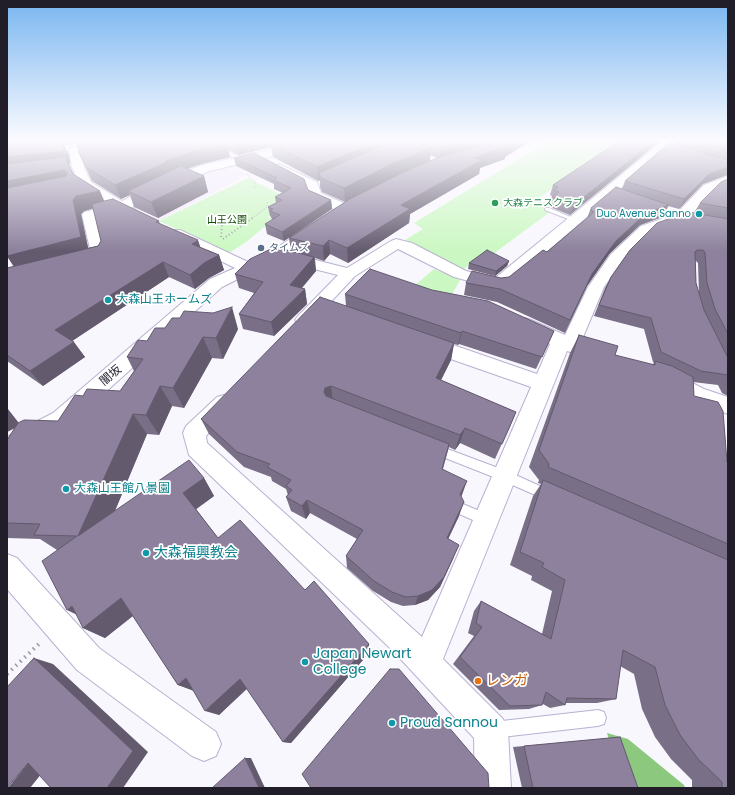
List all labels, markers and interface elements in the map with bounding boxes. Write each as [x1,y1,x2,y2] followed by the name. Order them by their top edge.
[503,197,583,209] place label: 大森テニスクラブ
[490,198,500,208] marker: 大森テニスクラブ
[596,208,691,220] place label: Duo Avenue Sanno
[694,209,704,219] marker: Duo Avenue Sanno
[207,214,247,226] park label: 山王公園
[269,242,309,254] place label: タイムズ
[256,243,266,253] marker: タイムズ
[116,293,212,307] place label: 大森山王ホームズ
[103,295,113,305] marker: 大森山王ホームズ
[97,363,125,389] street label: 闇坂
[74,482,170,496] place label: 大森山王館八景園
[61,484,71,494] marker: 大森山王館八景園
[154,545,238,561] place label: 大森福興教会
[141,548,151,558] marker: 大森福興教会
[313,646,411,678] place label: Japan Newart College
[300,657,310,667] marker: Japan Newart College
[486,673,528,689] place label: レンガ
[473,676,483,686] marker: レンガ
[400,715,498,731] place label: Proud Sannou
[387,718,397,728] marker: Proud Sannou

